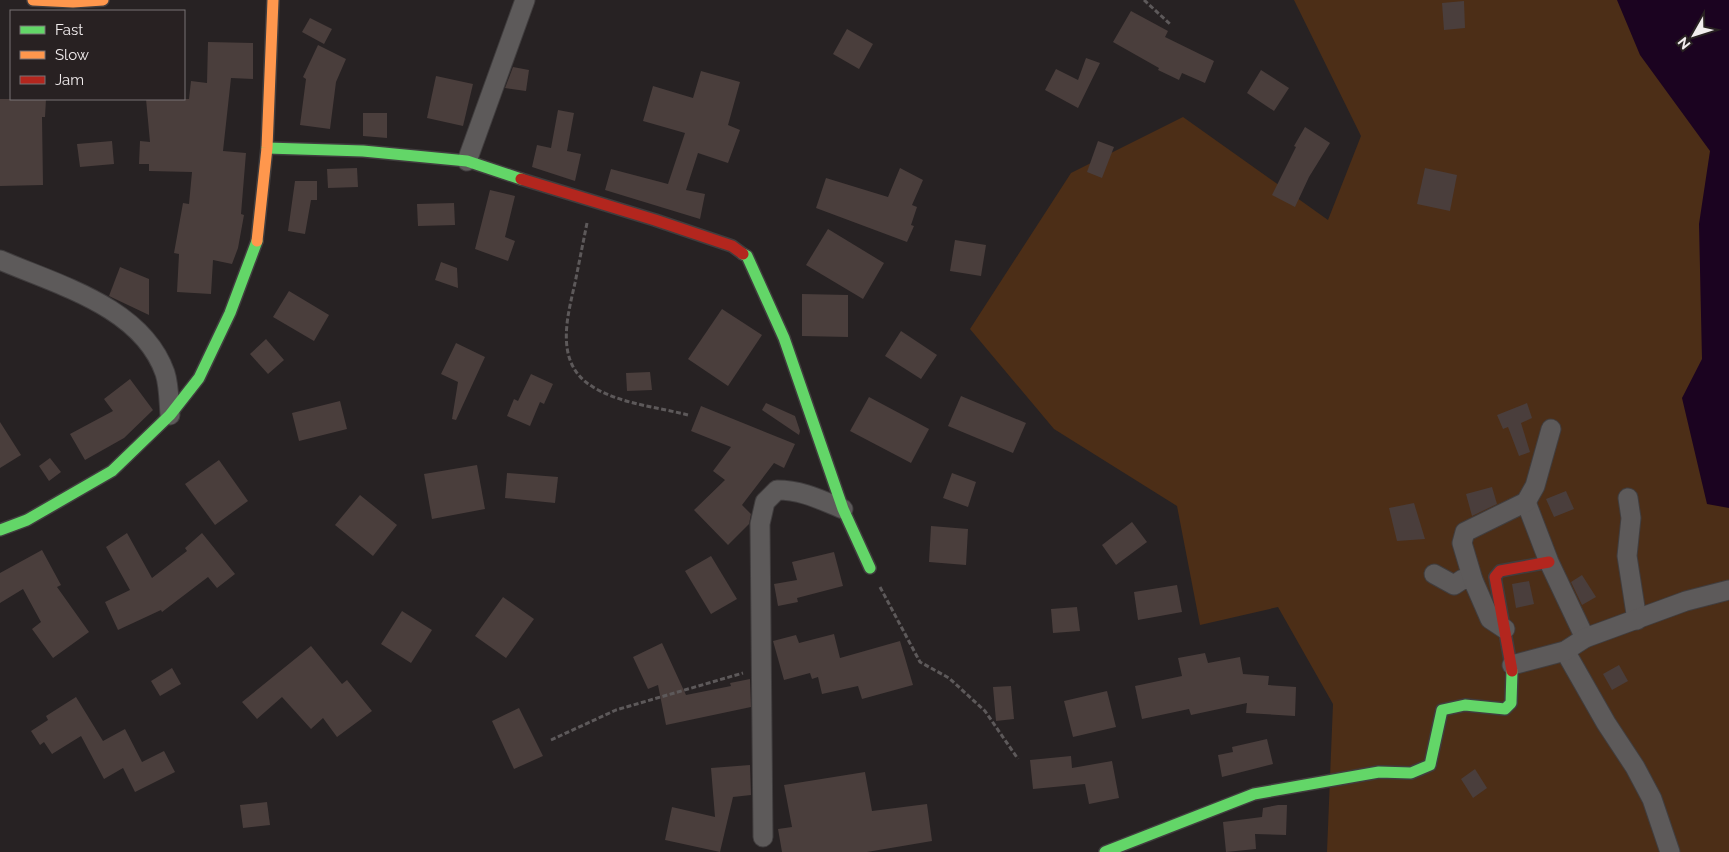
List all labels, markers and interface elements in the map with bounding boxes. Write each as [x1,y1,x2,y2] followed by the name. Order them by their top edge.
[10,10,185,100] legend
[1669,10,1719,60] north arrow
[55,21,83,39] text: Fast
[1674,34,1693,52] text: N
[55,46,89,64] text: Slow
[55,71,84,89] text: Jam

